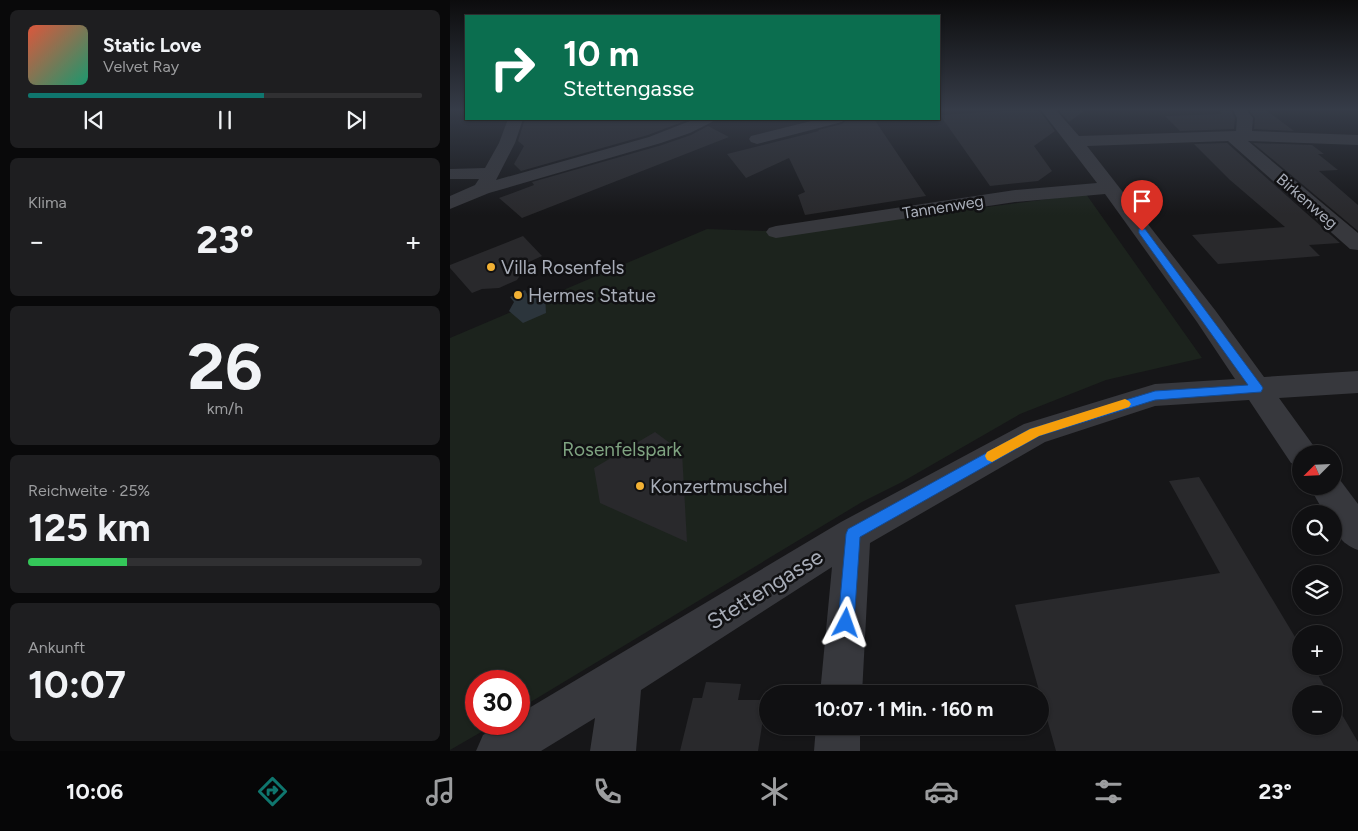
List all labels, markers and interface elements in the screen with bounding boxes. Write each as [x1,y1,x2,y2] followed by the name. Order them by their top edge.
[563,33,639,75] text: 10 m
[103,34,201,57] text: Static Love
[480,35,545,100] icon: right
[103,57,179,76] text: Velvet Ray
[563,75,694,102] text: Stettengasse
[80,106,108,134] icon: previous
[211,106,239,134] icon: pause
[342,106,370,134] icon: next
[1273,169,1341,233] street label: Birkenweg
[1121,180,1163,231] pin
[1128,187,1156,215] icon: arrive
[901,191,985,223] street label: Tannenweg
[28,193,67,212] text: Klima
[196,217,254,263] text: 23°
[28,224,45,258] text: −
[405,224,422,258] text: +
[501,256,625,279] place label: Villa Rosenfels
[485,261,497,273] marker: Villa Rosenfels
[528,284,656,307] place label: Hermes Statue
[512,289,524,301] marker: Hermes Statue
[187,327,263,405] text: 26
[207,399,243,418] text: km/h
[562,438,683,461] park label: Rosenfelspark
[1292,445,1342,495] north arrow
[1292,445,1342,735] map controls
[650,475,787,498] place label: Konzertmuschel
[634,480,646,492] marker: Konzertmuschel
[28,481,150,500] text: Reichweite · 25%
[28,505,151,551] text: 125 km
[1292,505,1342,555] button: search
[702,543,828,635] street label: Stettengasse
[1292,565,1342,615] button: layers
[819,596,871,648] position arrow
[1292,625,1342,675] button: +
[28,638,85,657] text: Ankunft
[28,662,126,708] text: 10:07
[465,670,530,735] speed limit sign: 30
[1292,685,1342,735] button: −
[815,698,993,721] text: 10:07 · 1 Min. · 160 m
[255,774,290,809] icon: directions
[423,774,458,809] icon: music
[590,774,625,809] icon: phone
[757,774,792,809] icon: climate
[924,774,959,809] icon: car
[1091,774,1126,809] icon: filters
[66,778,123,805] text: 10:06
[1259,778,1292,805] text: 23°

